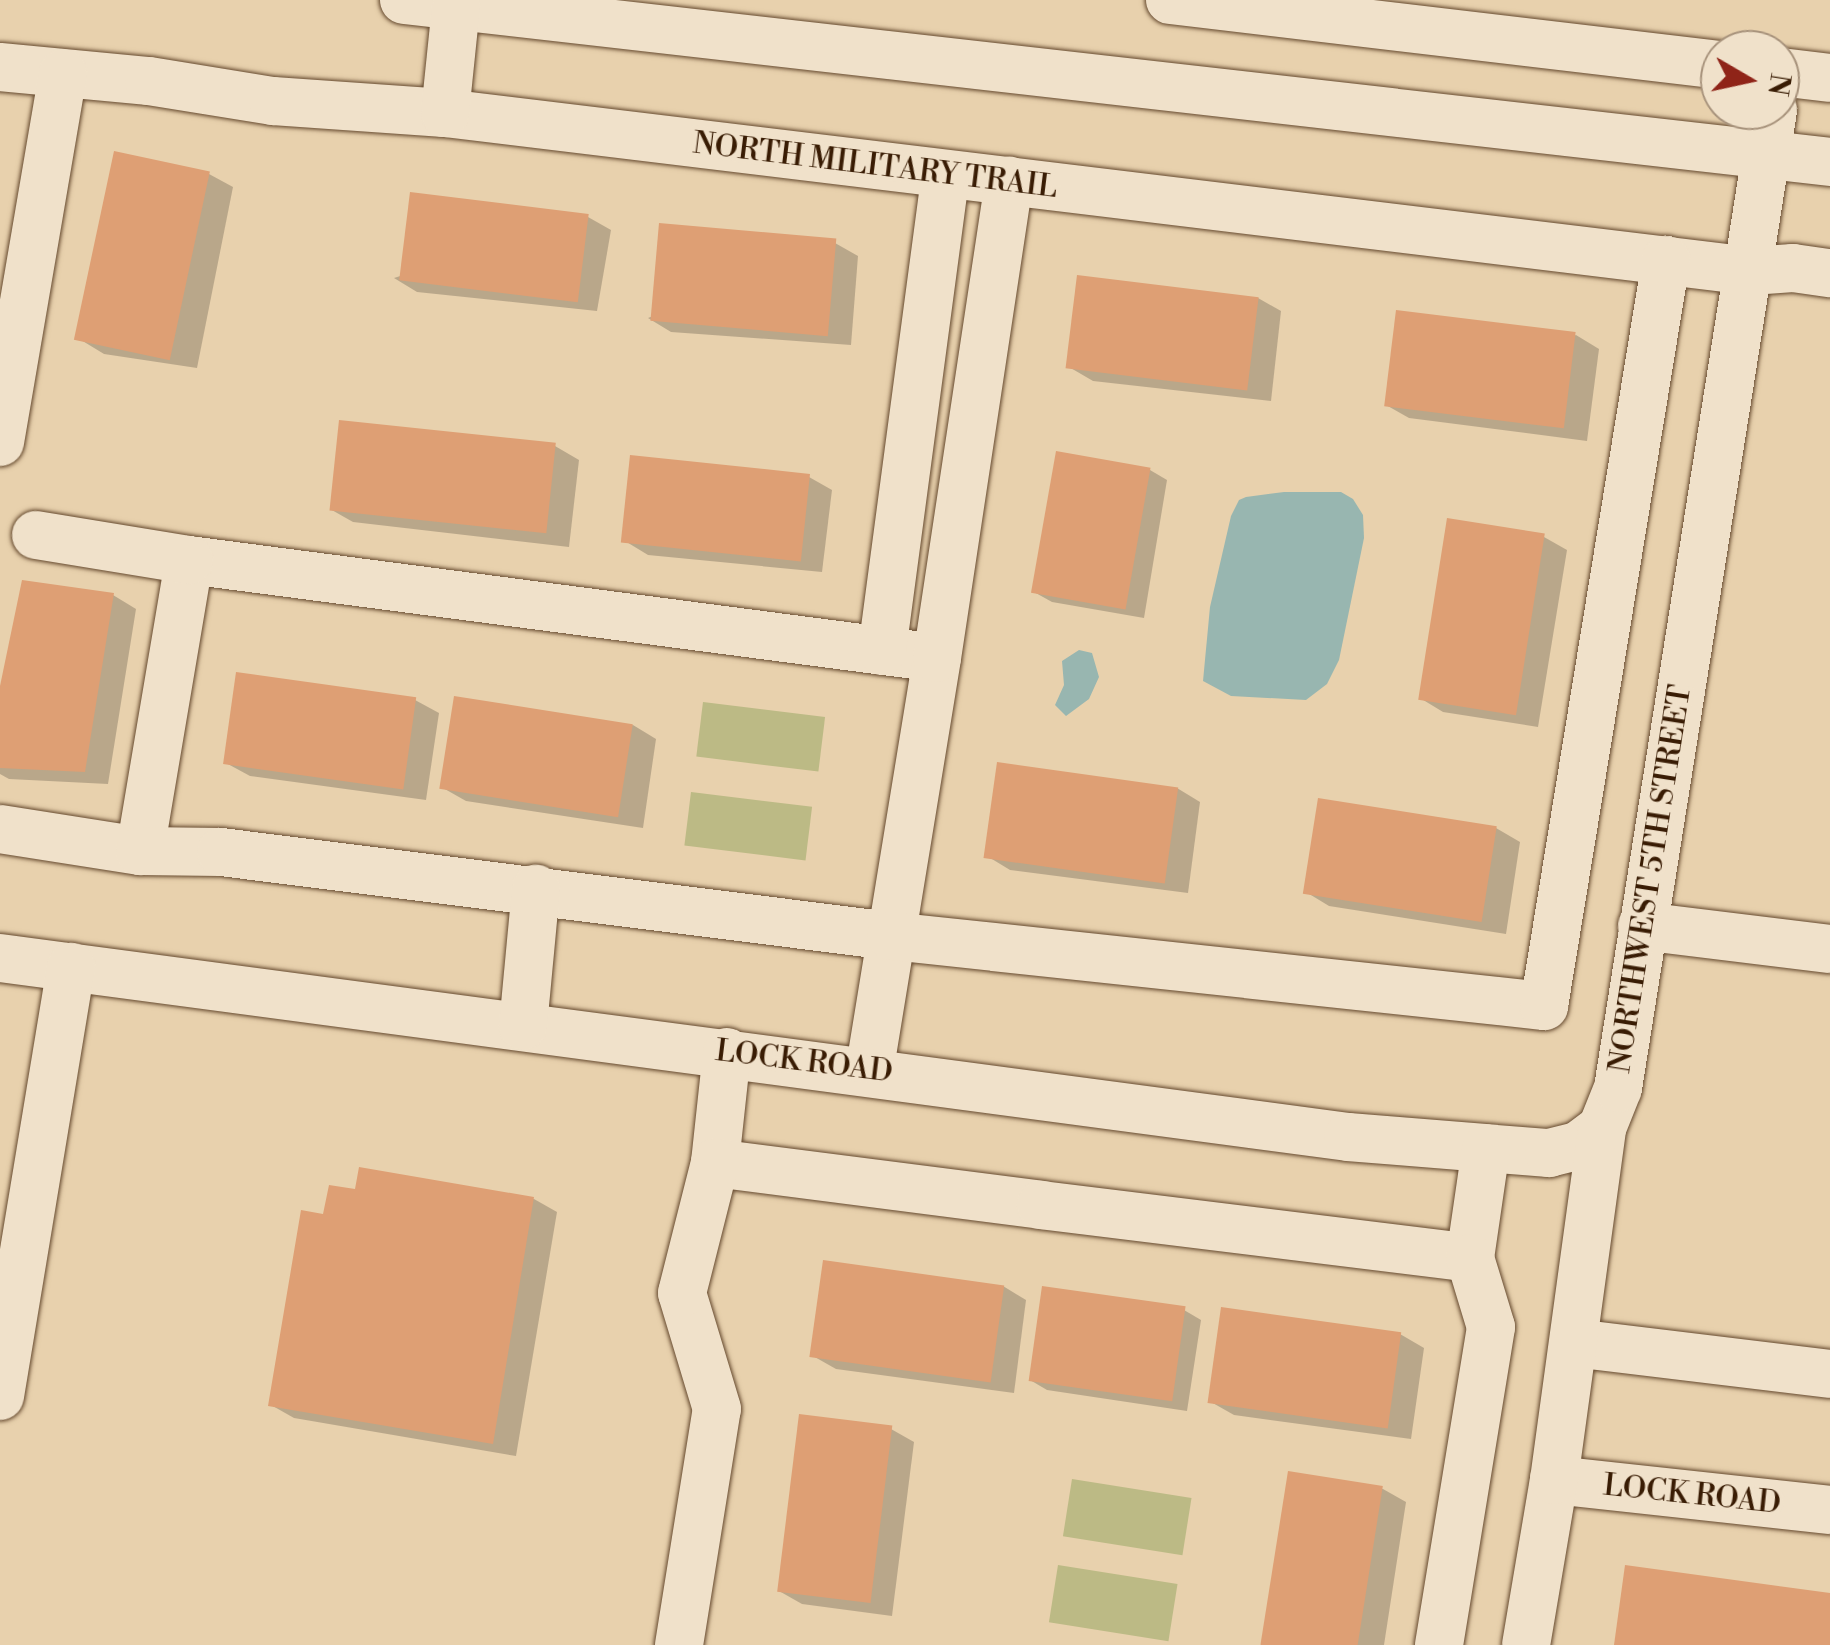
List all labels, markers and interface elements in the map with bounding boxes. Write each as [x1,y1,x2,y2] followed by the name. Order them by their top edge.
[1700,30,1800,130] north arrow
[1759,71,1797,98] text: N
[691,126,1059,206] street label: NORTH MILITARY TRAIL
[1603,682,1699,1076] street label: NORTHWEST 5TH STREET
[713,1033,895,1091] street label: LOCK ROAD
[1601,1468,1783,1522] street label: LOCK ROAD

